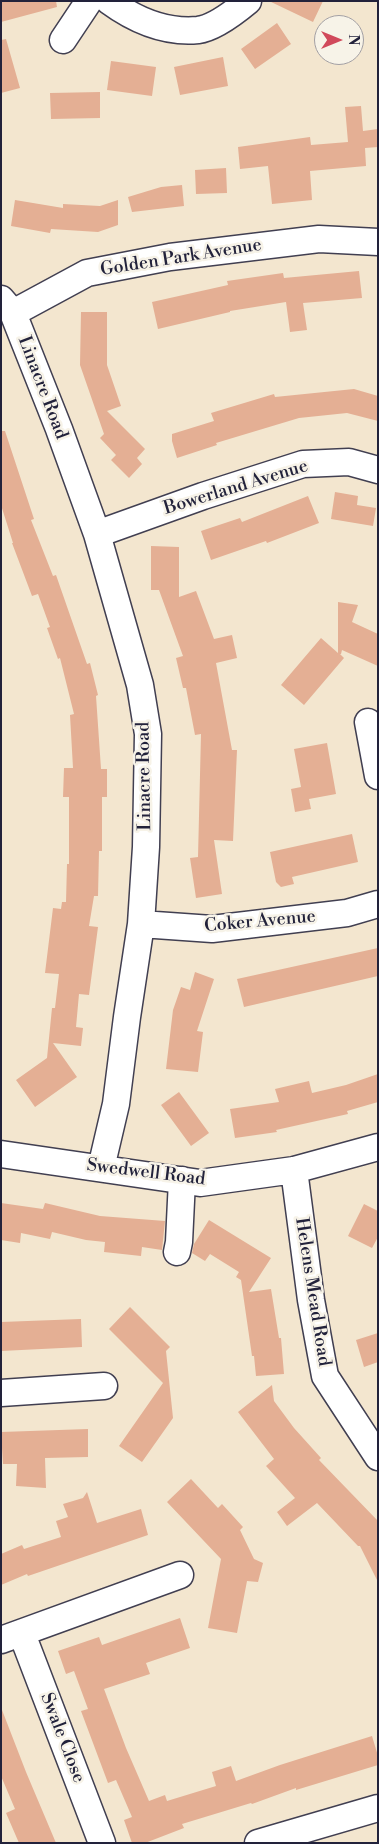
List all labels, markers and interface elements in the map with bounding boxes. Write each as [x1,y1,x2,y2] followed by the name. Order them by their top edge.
[314,15,364,65] north arrow
[344,34,362,46] text: N
[99,235,263,281] street label: Golden Park Avenue
[12,333,72,443] street label: Linacre Road
[161,456,311,520] street label: Bowerland Avenue
[133,721,157,831] street label: Linacre Road
[203,906,317,938] street label: Coker Avenue
[85,1155,207,1191] street label: Swedwell Road
[290,1216,334,1368] street label: Helens Mead Road
[35,1690,89,1786] street label: Swale Close

